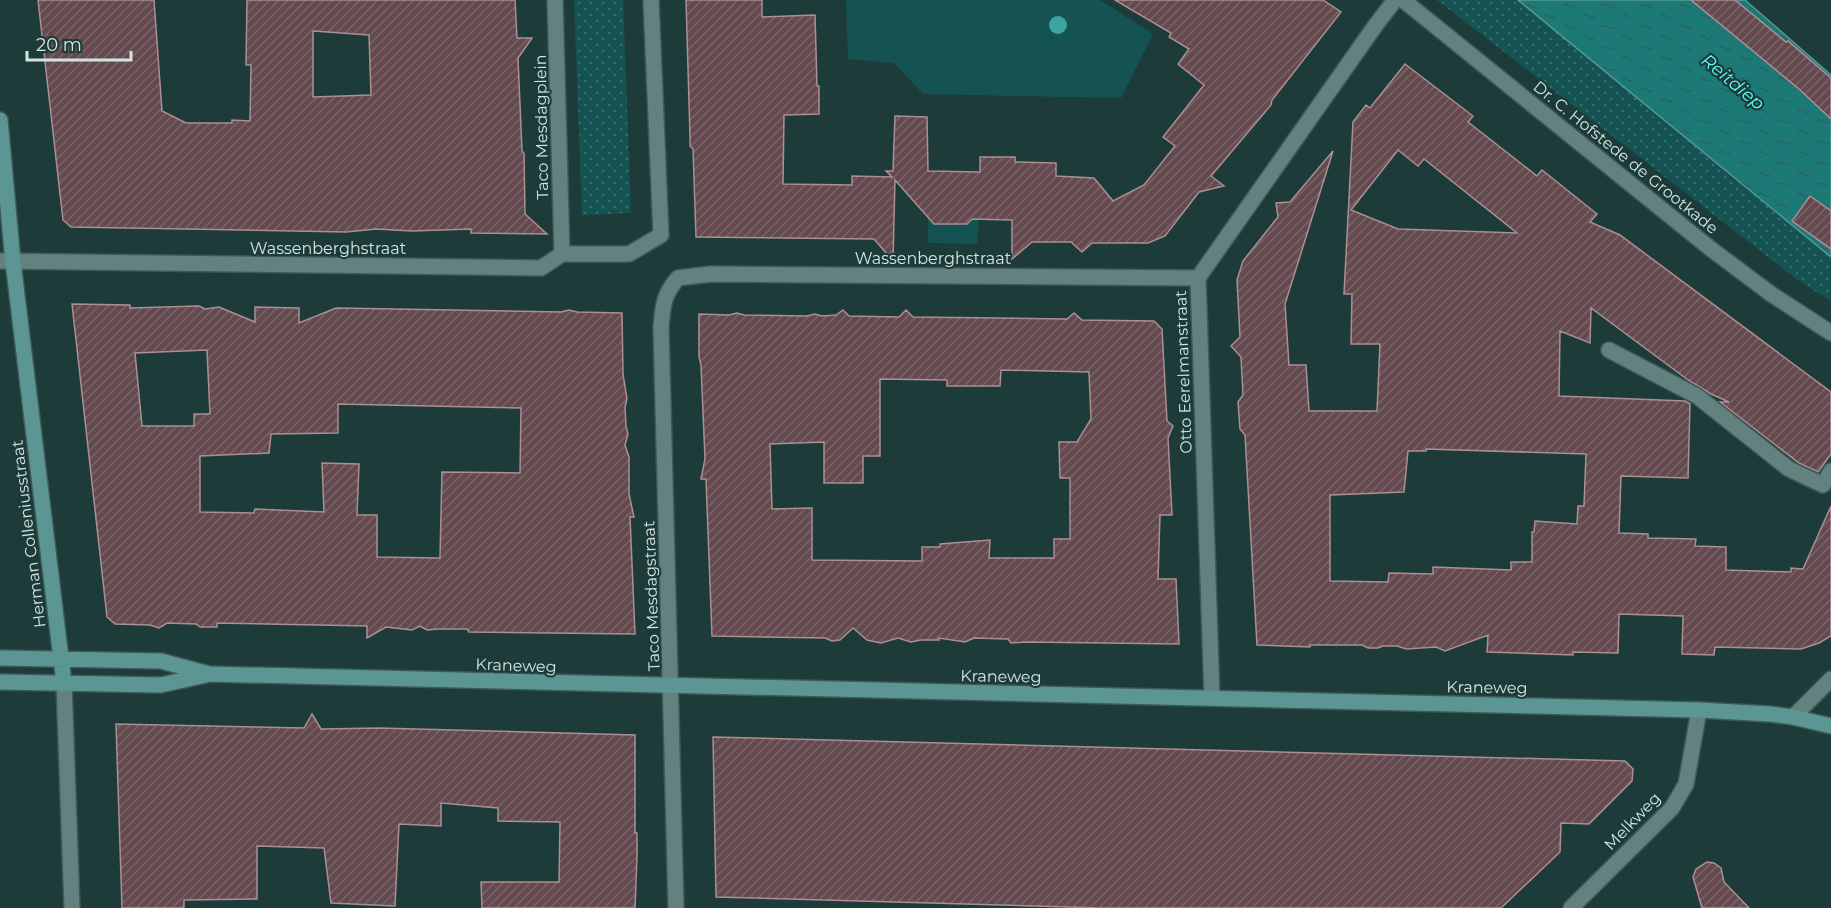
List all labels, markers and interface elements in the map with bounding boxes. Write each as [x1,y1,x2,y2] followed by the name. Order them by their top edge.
[27,24,130,62] scale bar
[36,34,82,56] text: 20 m
[1697,49,1769,115] water label: Reitdiep
[531,54,552,200] street label: Taco Mesdagplein
[1529,77,1722,238] street label: Dr. C. Hofstede de Grootkade
[250,239,407,258] street label: Wassenberghstraat
[855,249,1012,268] street label: Wassenberghstraat
[1171,290,1196,454] street label: Otto Eerelmanstraat
[8,439,49,629] street label: Herman Colleniusstraat
[639,520,664,672] street label: Taco Mesdagstraat
[475,655,557,676] street label: Kraneweg
[960,666,1042,687] street label: Kraneweg
[1446,677,1528,698] street label: Kraneweg
[1600,789,1664,854] street label: Melkweg

